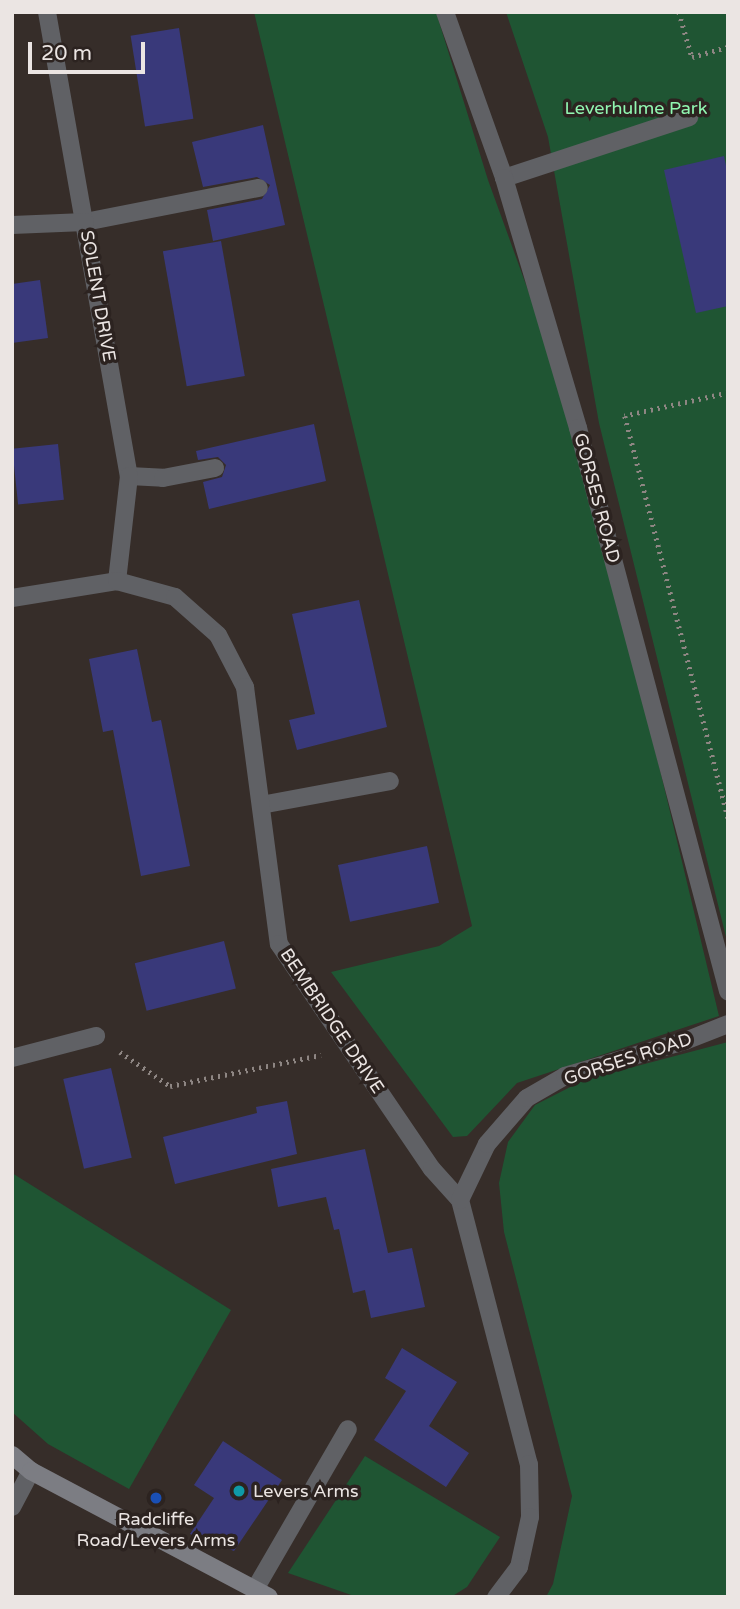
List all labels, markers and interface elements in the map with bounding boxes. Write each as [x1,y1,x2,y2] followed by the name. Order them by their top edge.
[32,28,149,72] scale bar
[41,41,92,66] text: 20 m
[564,97,708,119] park label: Leverhulme Park
[76,229,120,363] street label: SOLENT DRIVE
[569,431,625,565] street label: GORSES ROAD
[275,944,389,1098] street label: BEMBRIDGE DRIVE
[561,1028,695,1090] street label: GORSES ROAD
[253,1480,359,1502] place label: Levers Arms
[231,1483,247,1499] marker: Levers Arms
[148,1490,164,1506] marker: Radcliffe Road/Levers Arms
[77,1509,235,1552] place label: Radcliffe Road/Levers Arms

